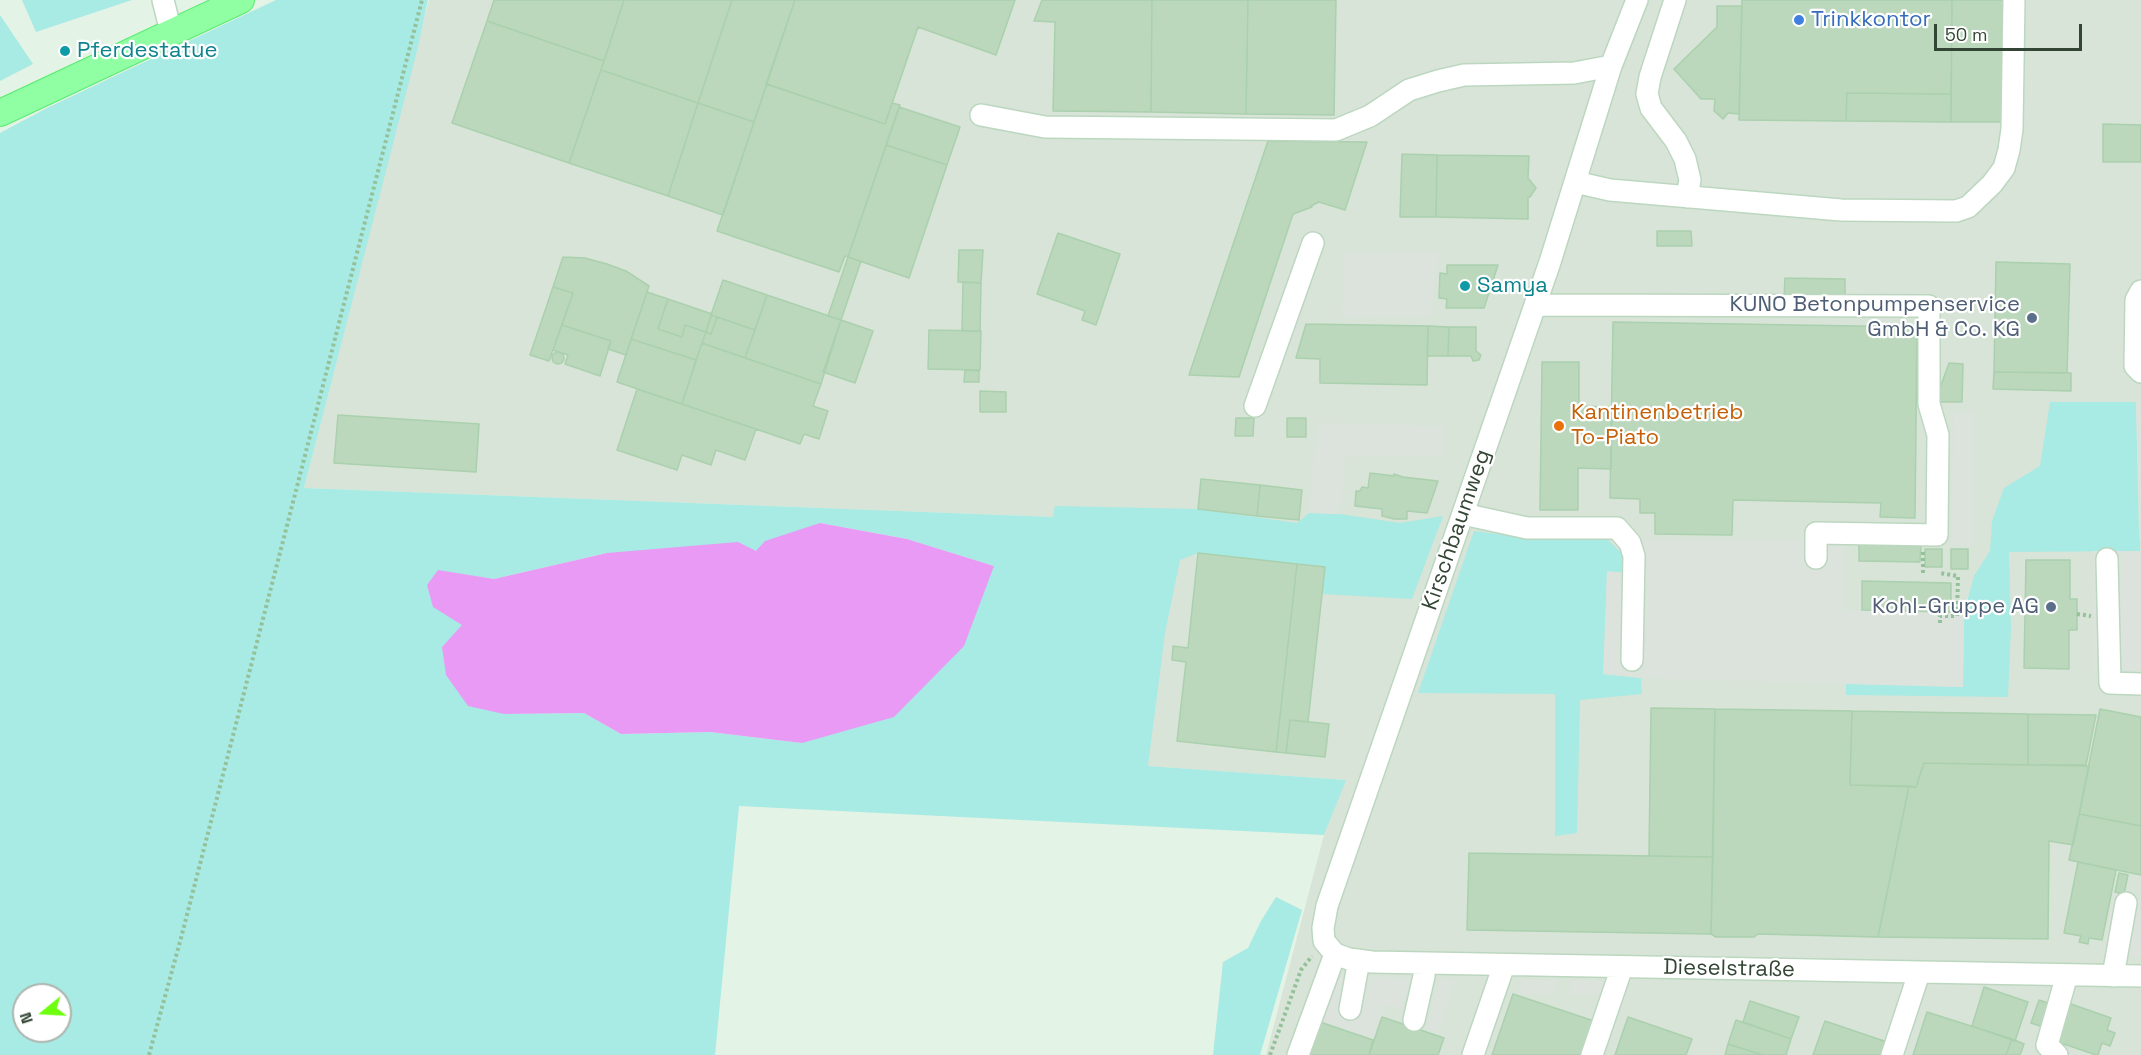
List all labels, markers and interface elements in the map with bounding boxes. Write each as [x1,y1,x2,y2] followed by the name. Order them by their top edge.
[1811,7,1931,33] place label: Trinkkontor
[1937,12,2086,50] scale bar
[1792,13,1806,27] marker: Trinkkontor
[1945,23,1987,46] text: 50 m
[77,38,217,64] place label: Pferdestatue
[58,44,72,58] marker: Pferdestatue
[1477,273,1548,299] place label: Samya
[1458,279,1472,293] marker: Samya
[1729,292,2020,344] place label: KUNO Betonpumpenservice GmbH & Co. KG
[2025,311,2039,325] marker: KUNO Betonpumpenservice GmbH & Co. KG
[1571,400,1744,452] place label: Kantinenbetrieb To-Piato
[1552,419,1566,433] marker: Kantinenbetrieb To-Piato
[1417,446,1497,614] street label: Kirschbaumweg
[1872,594,2039,620] place label: Kohl-Gruppe AG
[2044,600,2058,614] marker: Kohl-Gruppe AG
[1663,955,1795,983] street label: Dieselstraße
[12,983,72,1043] north arrow
[15,1010,38,1026] text: N

